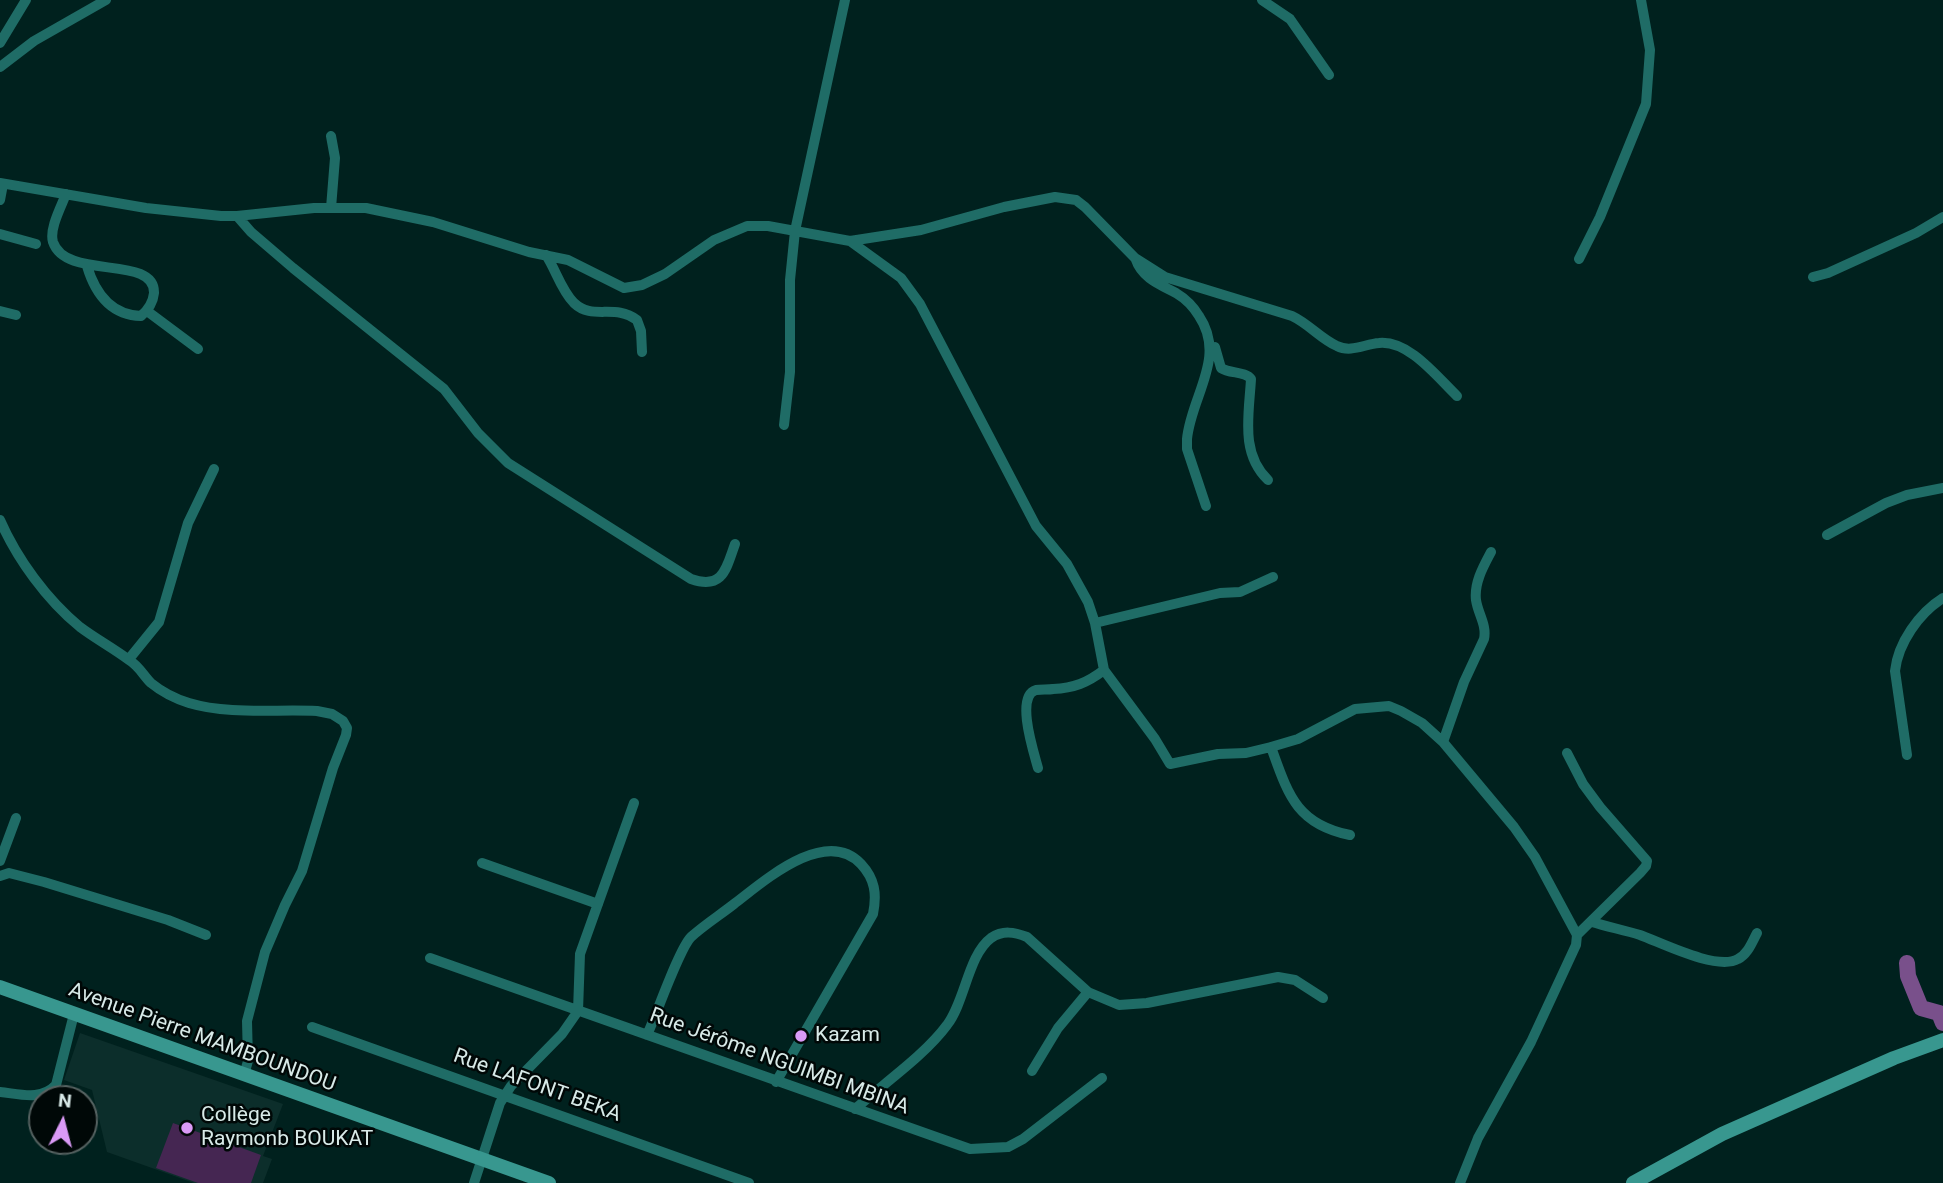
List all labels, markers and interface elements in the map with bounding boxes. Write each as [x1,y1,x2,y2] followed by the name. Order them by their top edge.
[65,978,339,1098] street label: Avenue Pierre MAMBOUNDOU
[646,1003,912,1121] street label: Rue Jérôme NGUIMBI MBINA
[815,1023,880,1049] place label: Kazam
[793,1028,809,1044] marker: Kazam
[450,1044,624,1128] street label: Rue LAFONT BEKA
[28,1085,98,1155] north arrow
[57,1088,73,1113] text: N
[201,1103,373,1153] place label: Collège Raymonb BOUKAT
[179,1120,195,1136] marker: Collège Raymonb BOUKAT

